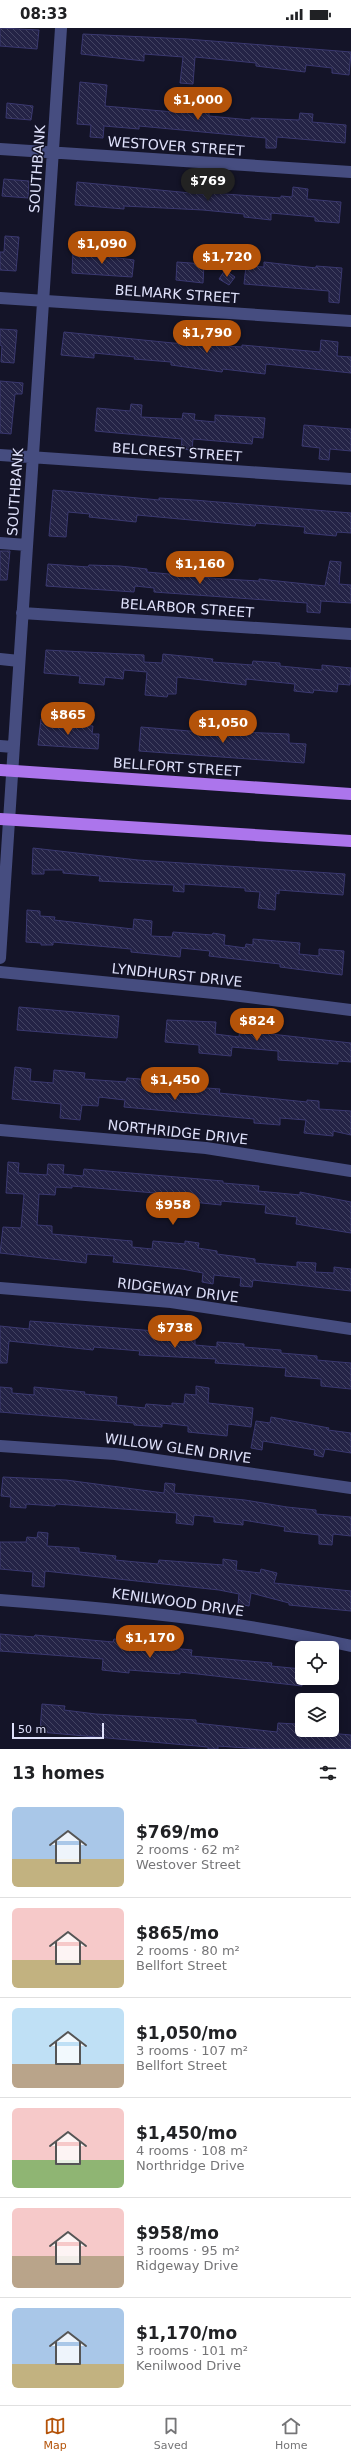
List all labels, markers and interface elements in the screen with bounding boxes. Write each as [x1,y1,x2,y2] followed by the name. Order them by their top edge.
[20,5,68,23] text: 08:33
[165,87,231,121] pin: $1,000
[173,92,223,107] text: $1,000
[26,124,48,213] street label: SOUTHBANK
[107,133,245,159] street label: WESTOVER STREET
[184,168,232,202] pin: $769
[190,173,226,188] text: $769
[69,231,135,265] pin: $1,090
[77,236,127,251] text: $1,090
[194,244,260,278] pin: $1,720
[202,249,252,264] text: $1,720
[114,282,240,306] street label: BELMARK STREET
[174,320,240,354] pin: $1,790
[182,325,232,340] text: $1,790
[112,439,243,465] street label: BELCREST STREET
[4,447,26,536] street label: SOUTHBANK
[167,551,233,585] pin: $1,160
[175,556,225,571] text: $1,160
[120,595,255,621] street label: BELARBOR STREET
[44,702,92,736] pin: $865
[50,707,86,722] text: $865
[190,710,256,744] pin: $1,050
[198,715,248,730] text: $1,050
[112,755,242,779] street label: BELLFORT STREET
[111,960,243,990] street label: LYNDHURST DRIVE
[233,1008,281,1042] pin: $824
[239,1013,275,1028] text: $824
[142,1067,208,1101] pin: $1,450
[150,1072,200,1087] text: $1,450
[107,1117,249,1147] street label: NORTHRIDGE DRIVE
[149,1192,197,1226] pin: $958
[155,1197,191,1212] text: $958
[116,1275,240,1305] street label: RIDGEWAY DRIVE
[151,1315,199,1349] pin: $738
[157,1320,193,1335] text: $738
[104,1430,252,1466] street label: WILLOW GLEN DRIVE
[111,1585,245,1619] street label: KENILWOOD DRIVE
[117,1625,183,1659] pin: $1,170
[125,1630,175,1645] text: $1,170
[295,1641,339,1737] map controls
[295,1641,339,1685] button: locate
[295,1693,339,1737] button: layers
[12,1721,104,1740] scale bar
[18,1723,46,1736] text: 50 m
[317,1762,339,1784] icon: filters
[12,1763,105,1783] text: 13 homes
[136,1822,219,1842] text: $769/mo
[44,1823,92,1871] icon: home
[136,1842,240,1857] text: 2 rooms · 62 m²
[136,1857,241,1872] text: Westover Street
[136,1923,219,1943] text: $865/mo
[44,1924,92,1972] icon: home
[136,1943,240,1958] text: 2 rooms · 80 m²
[136,1958,227,1973] text: Bellfort Street
[136,2023,237,2043] text: $1,050/mo
[44,2024,92,2072] icon: home
[136,2043,248,2058] text: 3 rooms · 107 m²
[136,2058,227,2073] text: Bellfort Street
[136,2123,237,2143] text: $1,450/mo
[44,2124,92,2172] icon: home
[136,2143,248,2158] text: 4 rooms · 108 m²
[136,2158,245,2173] text: Northridge Drive
[136,2223,219,2243] text: $958/mo
[44,2224,92,2272] icon: home
[136,2243,240,2258] text: 3 rooms · 95 m²
[136,2258,238,2273] text: Ridgeway Drive
[136,2323,237,2343] text: $1,170/mo
[44,2324,92,2372] icon: home
[136,2343,248,2358] text: 3 rooms · 101 m²
[136,2358,241,2373] text: Kenilwood Drive
[44,2415,67,2452] tab: Map
[154,2415,188,2452] tab: Saved
[275,2415,307,2452] tab: Home

